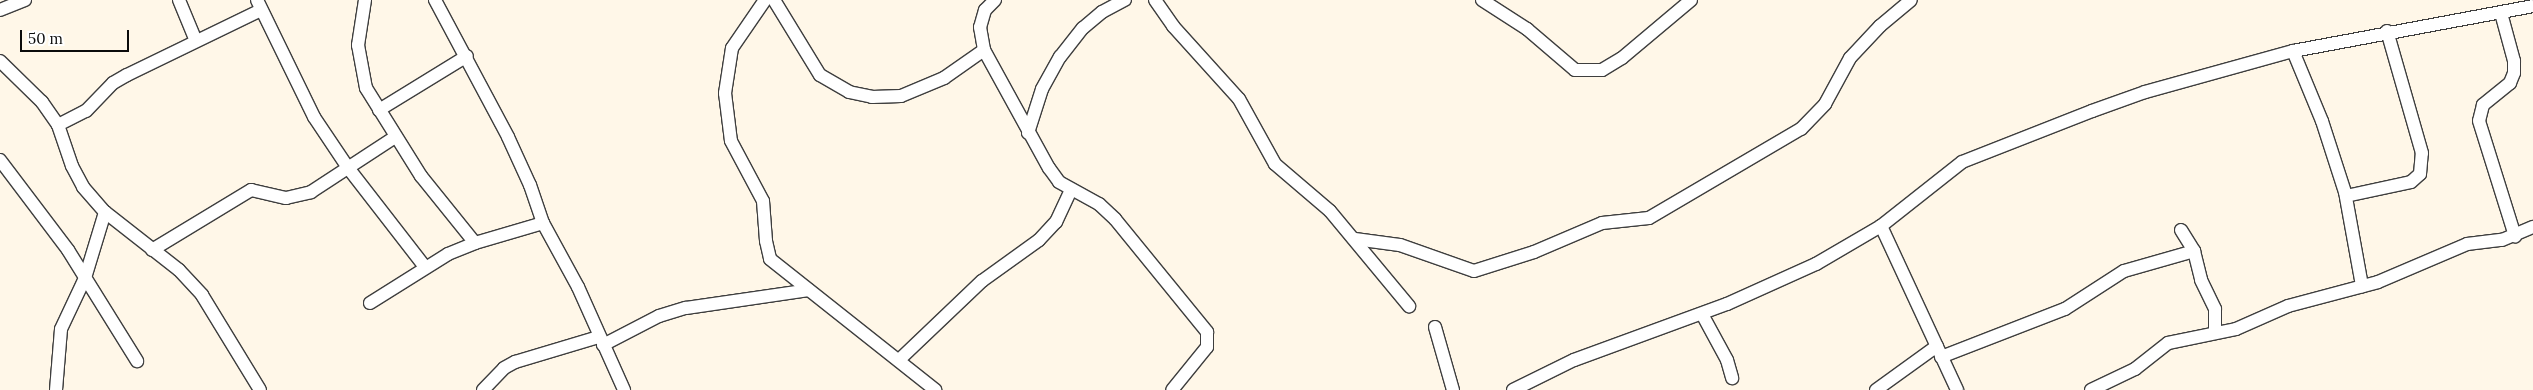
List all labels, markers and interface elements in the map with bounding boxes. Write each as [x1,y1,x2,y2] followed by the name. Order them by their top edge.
[22,20,131,52] scale bar
[28,29,63,48] text: 50 m

